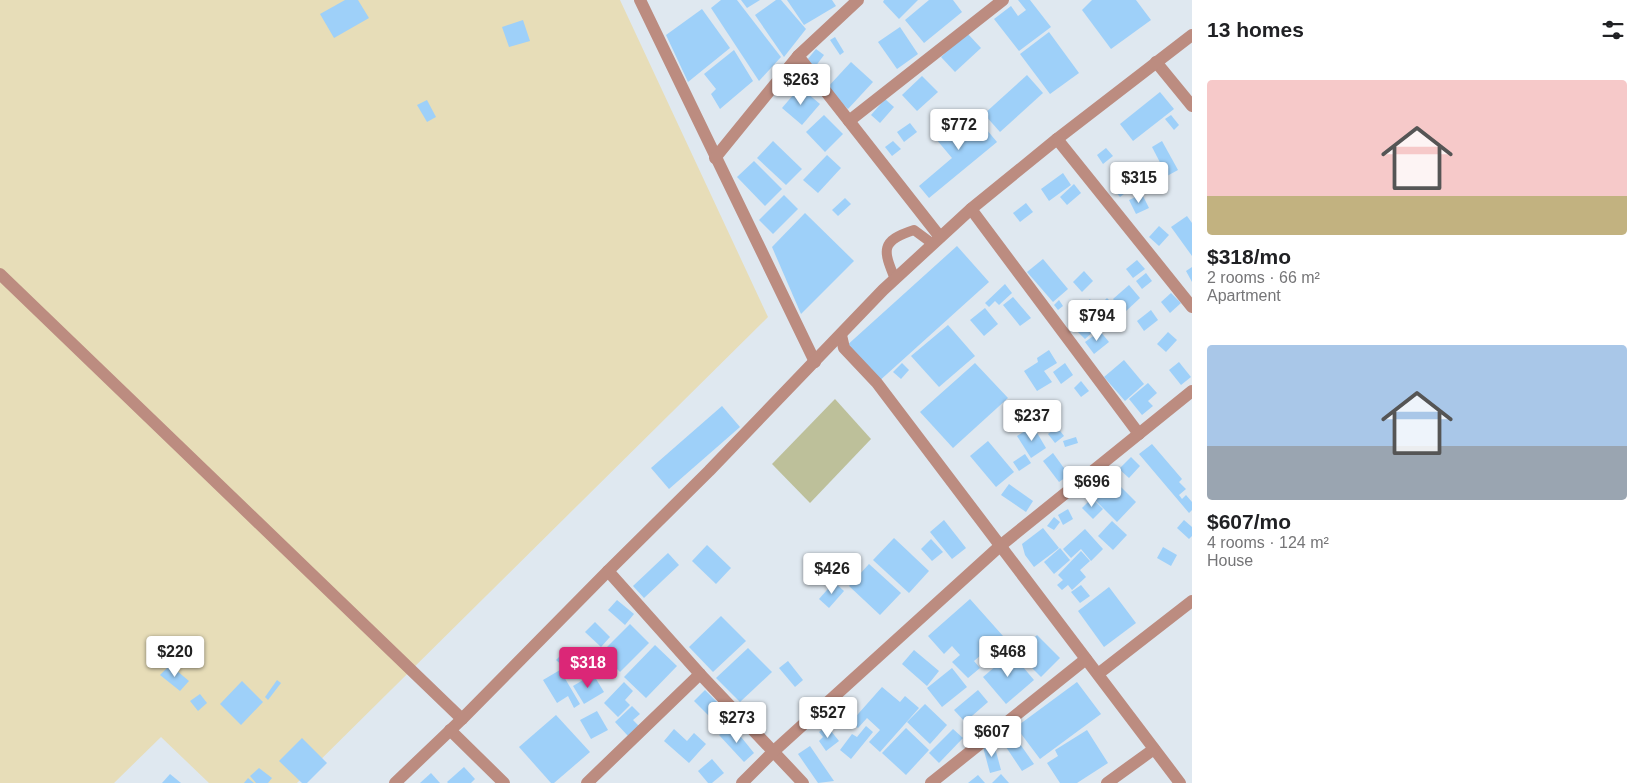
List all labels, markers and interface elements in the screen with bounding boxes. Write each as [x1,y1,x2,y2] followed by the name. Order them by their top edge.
[1599,16,1627,44] icon: filters
[1207,18,1304,41] text: 13 homes
[771,64,831,106] pin: $263
[783,71,819,88] text: $263
[929,108,989,151] pin: $772
[1372,113,1462,203] icon: home
[941,116,977,133] text: $772
[1109,162,1169,204] pin: $315
[1121,169,1157,186] text: $315
[1207,245,1291,268] text: $318/mo
[1207,269,1320,286] text: 2 rooms · 66 m²
[1207,287,1281,304] text: Apartment
[1067,300,1127,342] pin: $794
[1079,307,1115,324] text: $794
[1372,378,1462,468] icon: home
[1002,400,1062,442] pin: $237
[1014,407,1050,424] text: $237
[1062,466,1122,508] pin: $696
[1074,473,1110,490] text: $696
[1207,510,1291,533] text: $607/mo
[1207,534,1329,551] text: 4 rooms · 124 m²
[802,552,862,595] pin: $426
[1207,552,1253,569] text: House
[814,560,850,577] text: $426
[145,636,205,678] pin: $220
[978,636,1038,678] pin: $468
[157,643,193,660] text: $220
[990,643,1026,660] text: $468
[558,646,618,689] pin: $318
[570,654,606,671] text: $318
[798,696,858,739] pin: $527
[707,702,767,744] pin: $273
[810,704,846,721] text: $527
[719,709,755,726] text: $273
[962,716,1022,758] pin: $607
[974,723,1010,740] text: $607

